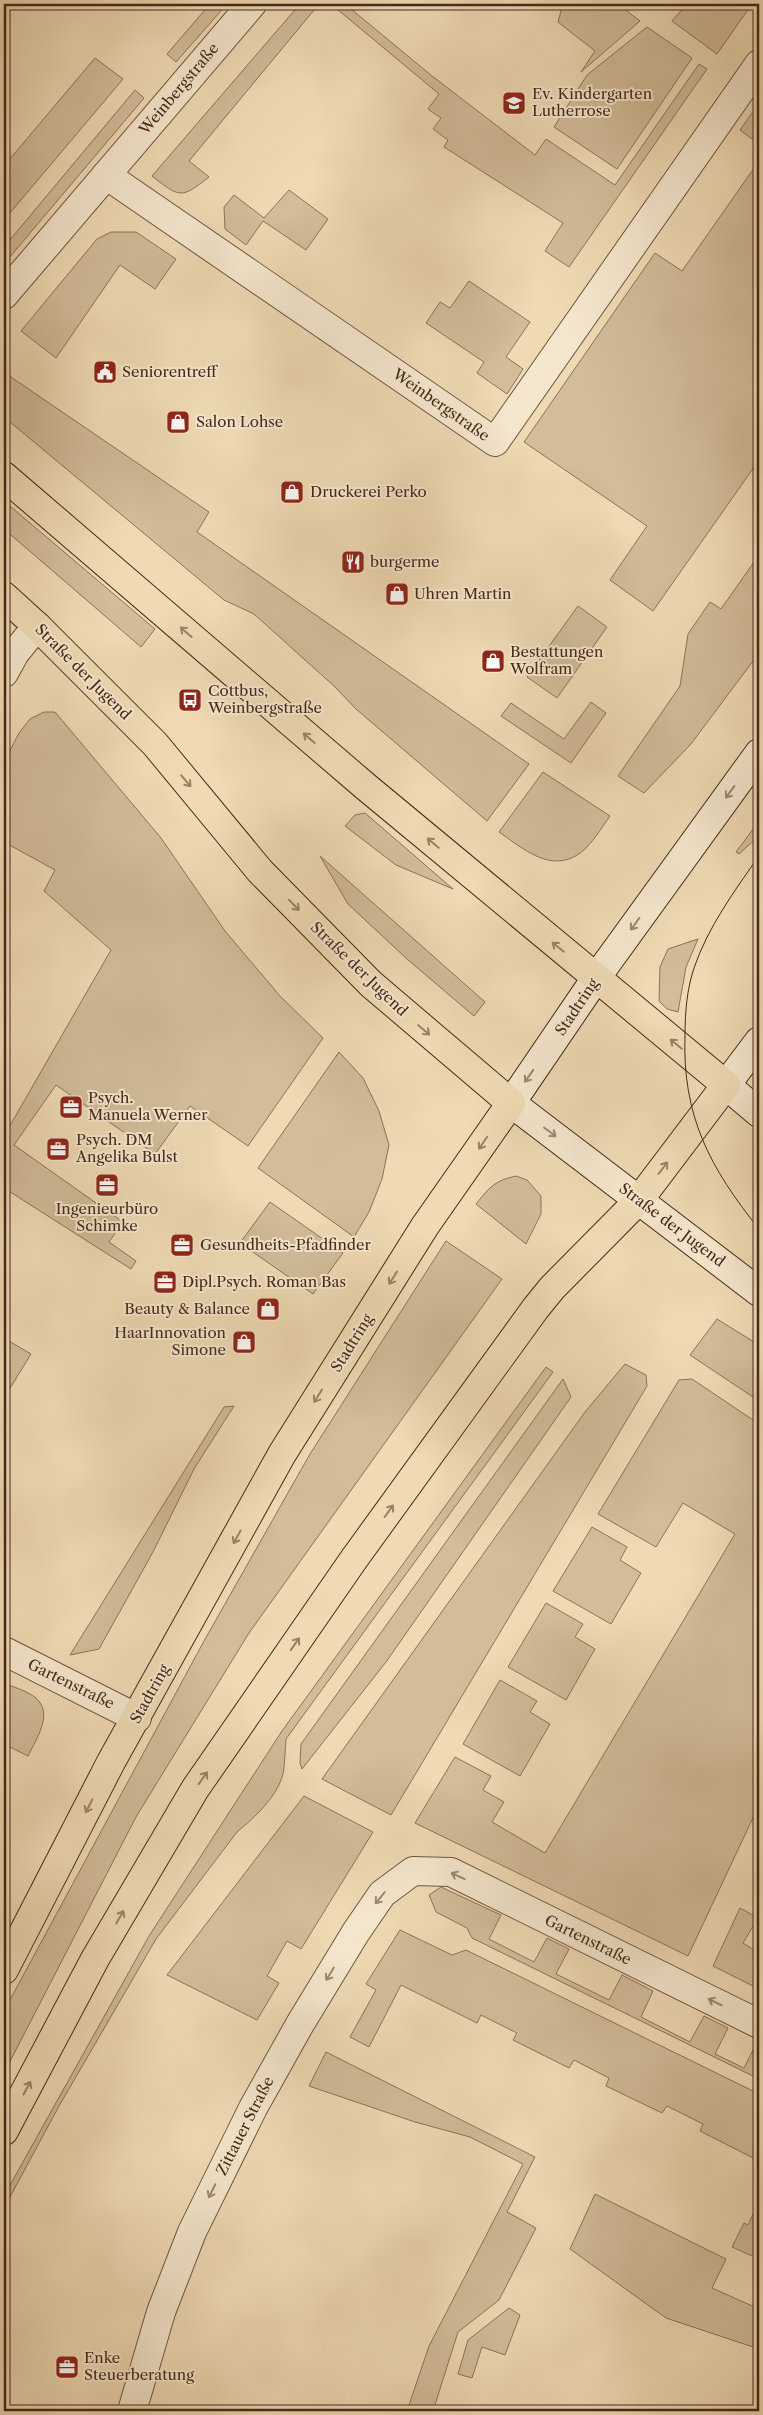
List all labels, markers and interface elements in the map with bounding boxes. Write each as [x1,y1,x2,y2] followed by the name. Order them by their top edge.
[134,39,222,139] street label: Weinbergstraße
[532,84,653,120] place label: Ev. Kindergarten Lutherrose
[501,90,527,116] school or university icon: Ev. Kindergarten Lutherrose
[92,359,118,385] public building icon: Seniorentreff
[122,362,218,381] place label: Seniorentreff
[388,364,493,445] street label: Weinbergstraße
[165,409,191,435] shop icon: Salon Lohse
[196,412,283,431] place label: Salon Lohse
[279,479,305,505] shop icon: Druckerei Perko
[310,482,427,501] place label: Druckerei Perko
[340,549,366,575] restaurant icon: burgerme
[370,552,439,571] place label: burgerme
[384,581,410,607] shop icon: Uhren Martin
[414,584,512,603] place label: Uhren Martin
[31,620,135,724] street label: Straße der Jugend
[180,627,193,638] one-way arrow
[509,642,604,678] place label: Bestattungen Wolfram
[480,648,506,674] shop icon: Bestattungen Wolfram
[207,681,322,717] place label: Cottbus, Weinbergstraße
[177,687,203,713] bus stop icon: Cottbus, Weinbergstraße
[303,732,316,743] one-way arrow
[180,775,191,788] one-way arrow
[725,785,736,798] one-way arrow
[427,837,440,848] one-way arrow
[288,899,300,912] one-way arrow
[307,917,412,1020] street label: Straße der Jugend
[630,917,641,930] one-way arrow
[552,942,565,953] one-way arrow
[551,974,603,1039] street label: Stadtring
[417,1024,430,1035] one-way arrow
[670,1038,683,1049] one-way arrow
[524,1069,534,1083] one-way arrow
[88,1088,208,1124] place label: Psych. Manuela Werner
[58,1094,84,1120] office icon: Psych. Manuela Werner
[543,1127,556,1138] one-way arrow
[75,1130,178,1166] place label: Psych. DM Angelika Bulst
[45,1136,71,1162] office icon: Psych. DM Angelika Bulst
[478,1136,488,1150] one-way arrow
[658,1161,668,1175] one-way arrow
[94,1172,120,1198] office icon: Ingenieurbüro Schimke
[615,1178,729,1271] street label: Straße der Jugend
[56,1199,158,1235] place label: Ingenieurbüro Schimke
[169,1232,195,1258] office icon: Gesundheits-Pfadfinder
[200,1235,371,1254] place label: Gesundheits-Pfadfinder
[152,1269,178,1295] office icon: Dipl.Psych. Roman Bas
[387,1271,398,1285] one-way arrow
[182,1272,346,1291] place label: Dipl.Psych. Roman Bas
[255,1296,281,1322] shop icon: Beauty & Balance
[124,1299,250,1318] place label: Beauty & Balance
[326,1310,377,1375] street label: Stadtring
[114,1323,227,1359] place label: HaarInnovation Simone
[231,1329,257,1355] shop icon: HaarInnovation Simone
[313,1389,323,1403] one-way arrow
[384,1504,394,1518] one-way arrow
[231,1529,241,1543] one-way arrow
[290,1637,300,1651] one-way arrow
[25,1654,118,1713] street label: Gartenstraße
[126,1661,174,1727] street label: Stadtring
[198,1771,208,1785] one-way arrow
[84,1798,93,1813] one-way arrow
[451,1871,466,1880] one-way arrow
[375,1891,386,1904] one-way arrow
[542,1910,635,1969] street label: Gartenstraße
[115,1911,125,1925] one-way arrow
[325,1966,335,1980] one-way arrow
[708,1997,723,2007] one-way arrow
[212,2073,278,2178] street label: Zittauer Straße
[22,2080,32,2095] one-way arrow
[207,2183,217,2198] one-way arrow
[84,2348,194,2384] place label: Enke Steuerberatung
[54,2354,80,2380] office icon: Enke Steuerberatung

